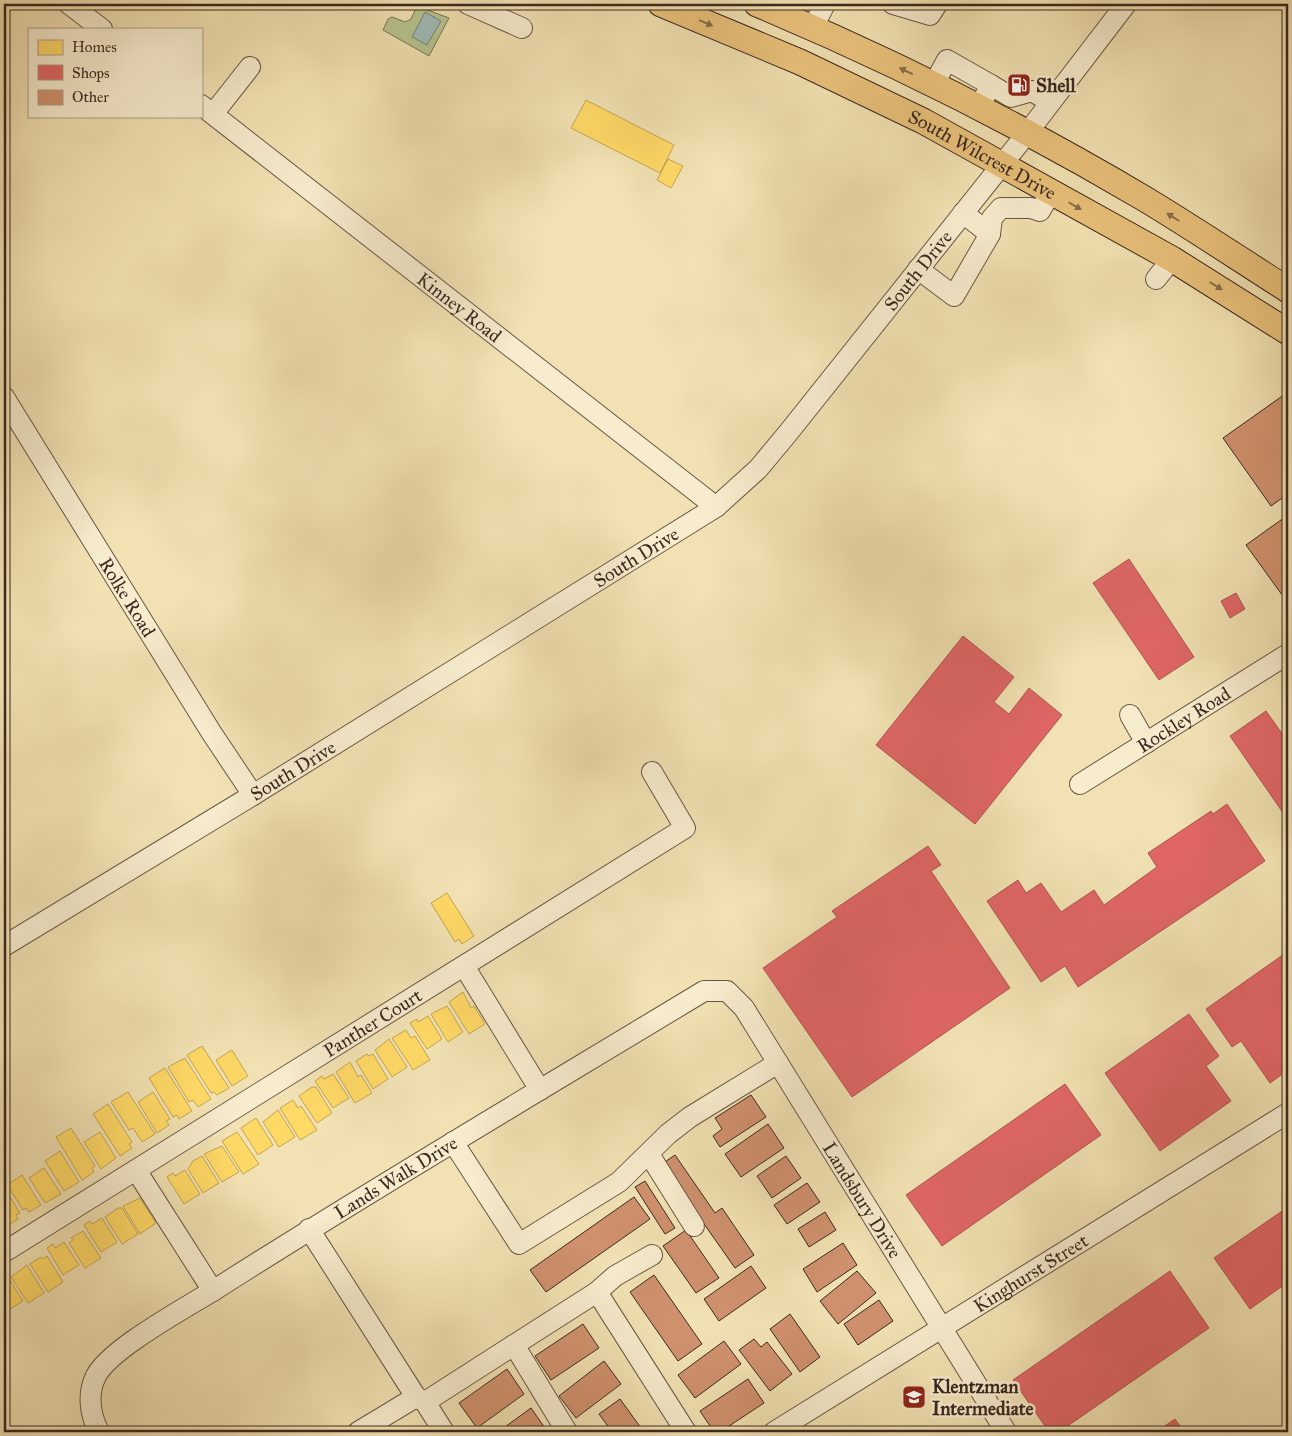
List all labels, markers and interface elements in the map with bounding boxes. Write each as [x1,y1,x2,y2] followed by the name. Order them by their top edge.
[699,19,714,27] one-way arrow
[28,28,202,118] legend
[72,38,117,56] text: Homes
[72,64,110,82] text: Shops
[899,66,913,74] one-way arrow
[1006,72,1032,98] fuel station icon: Shell
[1036,74,1076,97] place label: Shell
[72,88,109,106] text: Other
[905,105,1060,205] street label: South Wilcrest Drive
[1068,201,1081,210] one-way arrow
[1167,212,1180,222] one-way arrow
[879,226,957,315] street label: South Drive
[413,267,506,348] street label: Kinney Road
[1209,282,1222,291] one-way arrow
[589,522,683,592] street label: South Drive
[94,553,161,642] street label: Rolke Road
[1133,682,1235,758] street label: Rockley Road
[246,736,340,806] street label: South Drive
[319,984,426,1062] street label: Panther Court
[330,1131,462,1224] street label: Lands Walk Drive
[818,1138,907,1263] street label: Landsbury Drive
[969,1229,1093,1317] street label: Kinghurst Street
[932,1375,1033,1420] place label: Klentzman Intermediate
[901,1384,927,1410] school or university icon: Klentzman Intermediate

